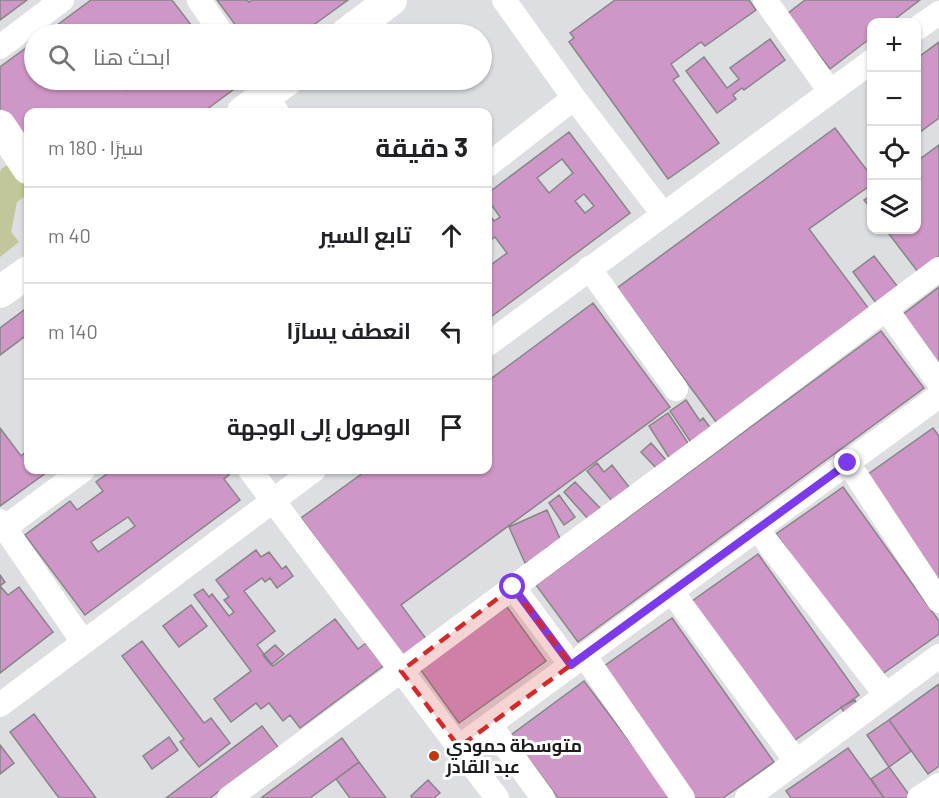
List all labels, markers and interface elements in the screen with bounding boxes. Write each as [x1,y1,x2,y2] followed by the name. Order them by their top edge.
[867,18,921,234] map controls
[867,18,921,72] button: +
[24,24,492,90] search box
[45,41,78,74] icon: search
[93,43,171,69] text: ابحث هنا
[867,72,921,126] button: −
[867,126,921,180] button: locate
[375,131,468,162] text: 3 دقيقة
[48,135,143,159] text: سيرًا · 180 m
[867,180,921,234] button: layers
[435,219,468,252] icon: ahead
[319,221,411,247] text: تابع السير
[48,223,91,247] text: 40 m
[435,315,468,348] icon: left
[287,317,411,343] text: انعطف يسارًا
[48,319,98,343] text: 140 m
[435,411,468,444] icon: arrive
[227,413,411,439] text: الوصول إلى الوجهة
[834,449,860,475] route end
[499,573,525,599] route start
[445,734,582,777] place label: متوسطة حمودي عبد القادر
[427,749,441,763] marker: متوسطة حمودي عبد القادر

